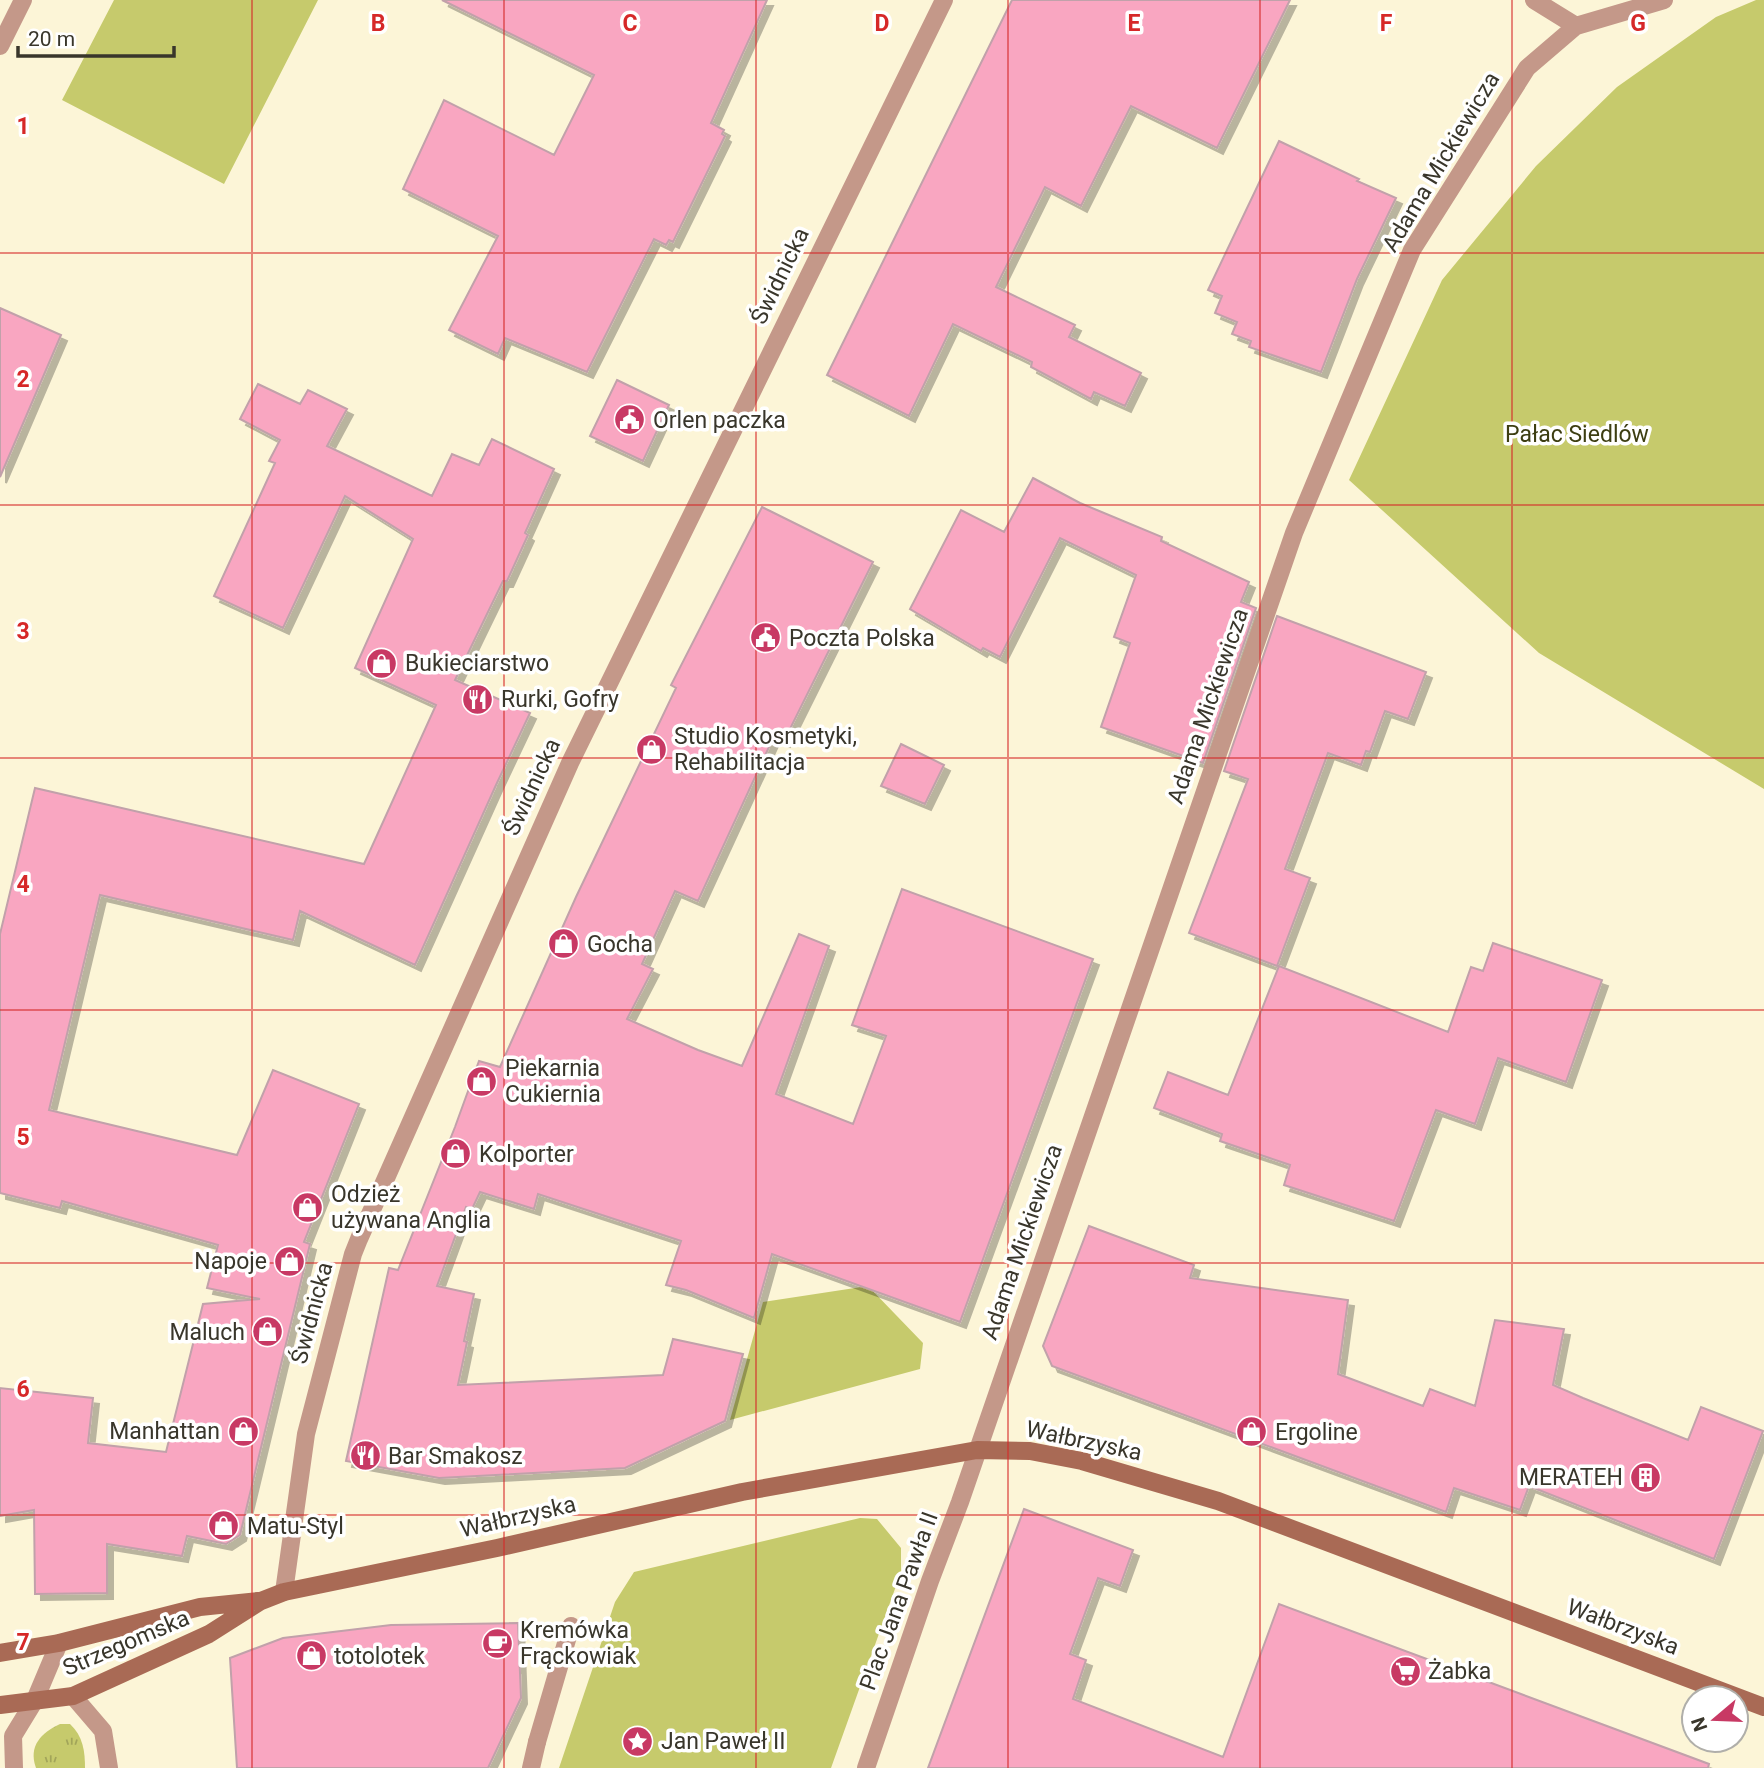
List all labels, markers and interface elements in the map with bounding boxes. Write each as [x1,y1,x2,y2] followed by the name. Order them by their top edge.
[371,10,385,37] text: B
[622,10,638,37] text: C
[875,10,889,37] text: D
[1128,10,1141,37] text: E
[1380,10,1393,37] text: F
[1630,10,1646,37] text: G
[18,14,173,58] scale bar
[28,27,75,51] text: 20 m
[1377,67,1505,257] street label: Adama Mickiewicza
[16,113,30,140] text: 1
[744,223,815,329] street label: Świdnicka
[16,366,30,393] text: 2
[613,403,647,437] public building icon: Orlen paczka
[653,407,786,434] place label: Orlen paczka
[1505,421,1649,448] park label: Pałac Siedlów
[1162,605,1254,807] street label: Adama Mickiewicza
[16,618,30,645] text: 3
[749,621,783,655] public building icon: Poczta Polska
[789,625,935,652] place label: Poczta Polska
[365,646,399,680] shop icon: Bukieciarstwo
[405,650,549,677] place label: Bukieciarstwo
[461,682,495,716] restaurant icon: Rurki, Gofry
[501,686,619,713] place label: Rurki, Gofry
[674,723,857,776] place label: Studio Kosmetyki, Rehabilitacja
[634,732,668,766] shop icon: Studio Kosmetyki, Rehabilitacja
[497,734,566,840] street label: Świdnicka
[16,871,30,898] text: 4
[547,927,581,961] shop icon: Gocha
[587,931,653,958] place label: Gocha
[505,1055,601,1108] place label: Piekarnia Cukiernia
[465,1064,499,1098] shop icon: Piekarnia Cukiernia
[16,1124,30,1151] text: 5
[439,1137,473,1171] shop icon: Kolporter
[479,1141,574,1168] place label: Kolporter
[976,1141,1068,1343] street label: Adama Mickiewicza
[331,1181,491,1234] place label: Odzież używana Anglia
[291,1190,325,1224] shop icon: Odzież używana Anglia
[273,1244,307,1278] shop icon: Napoje
[194,1248,267,1275] place label: Napoje
[285,1259,339,1367] street label: Świdnicka
[251,1315,285,1349] shop icon: Maluch
[169,1319,245,1346] place label: Maluch
[16,1376,30,1403] text: 6
[226,1414,260,1448] shop icon: Manhattan
[1235,1415,1269,1449] shop icon: Ergoline
[1024,1416,1144,1466] street label: Wałbrzyska
[109,1418,220,1445] place label: Manhattan
[1275,1419,1358,1446] place label: Ergoline
[348,1439,382,1473] restaurant icon: Bar Smakosz
[388,1443,523,1470] place label: Bar Smakosz
[1629,1460,1663,1494] building icon: MERATEH
[1519,1464,1623,1491] place label: MERATEH
[458,1491,578,1543] street label: Wałbrzyska
[854,1508,944,1694] street label: Plac Jana Pawła II
[207,1509,241,1543] shop icon: Matu-Styl
[247,1513,344,1540] place label: Matu-Styl
[1563,1593,1683,1661] street label: Wałbrzyska
[59,1604,193,1682] street label: Strzegomska
[520,1617,636,1670] place label: Kremówka Frąckowiak
[480,1626,514,1660] cafe icon: Kremówka Frąckowiak
[16,1629,30,1656] text: 7
[294,1639,328,1673] shop icon: totolotek
[334,1643,425,1670] place label: totolotek
[1388,1654,1422,1688] supermarket icon: Żabka
[1428,1658,1491,1685] place label: Żabka
[1680,1684,1750,1754] north arrow
[1686,1714,1712,1734] text: N
[621,1724,655,1758] place icon: Jan Paweł II
[661,1728,785,1755] place label: Jan Paweł II

